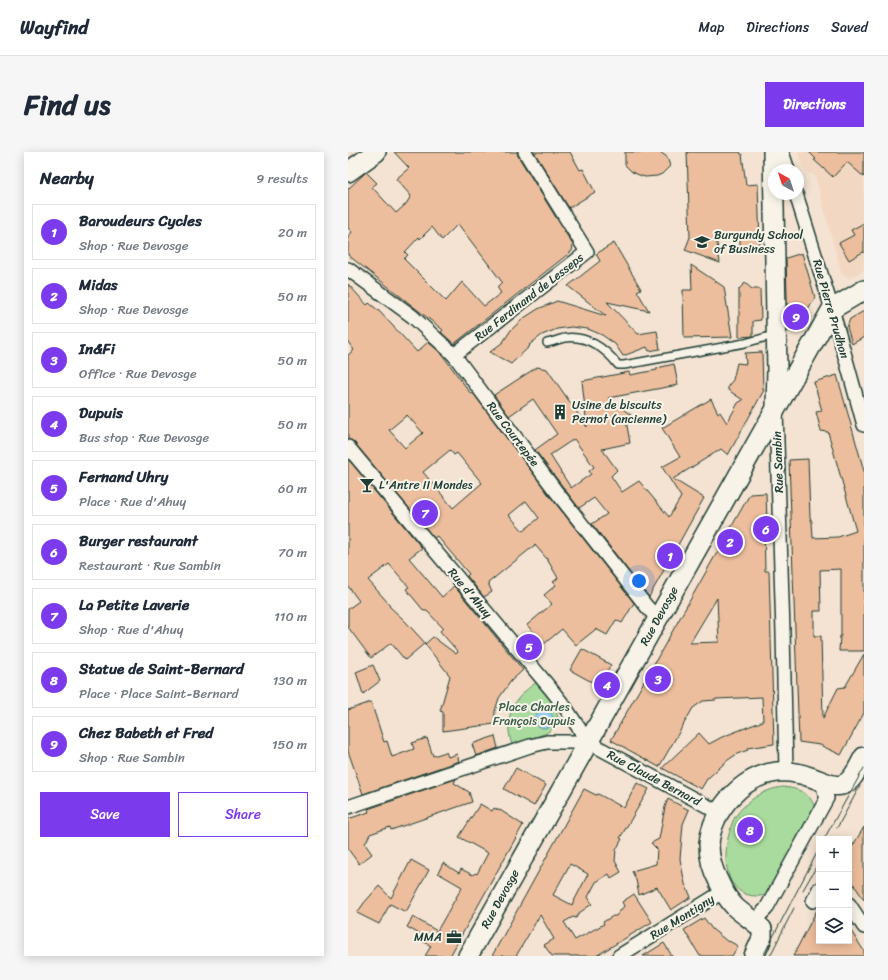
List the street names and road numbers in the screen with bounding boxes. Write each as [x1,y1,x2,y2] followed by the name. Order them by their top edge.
[469,247,589,347] street label: Rue Ferdinand de Lesseps
[806,257,856,362] street label: Rue Pierre Prudhon
[481,396,545,472] street label: Rue Courtepée
[766,430,790,493] street label: Rue Sambin
[442,563,498,624] street label: Rue d'Ahuy
[634,582,684,650] street label: Rue Devosge
[603,744,706,812] street label: Rue Claude Bernard
[475,865,525,933] street label: Rue Devosge
[645,888,719,946] street label: Rue Montigny

